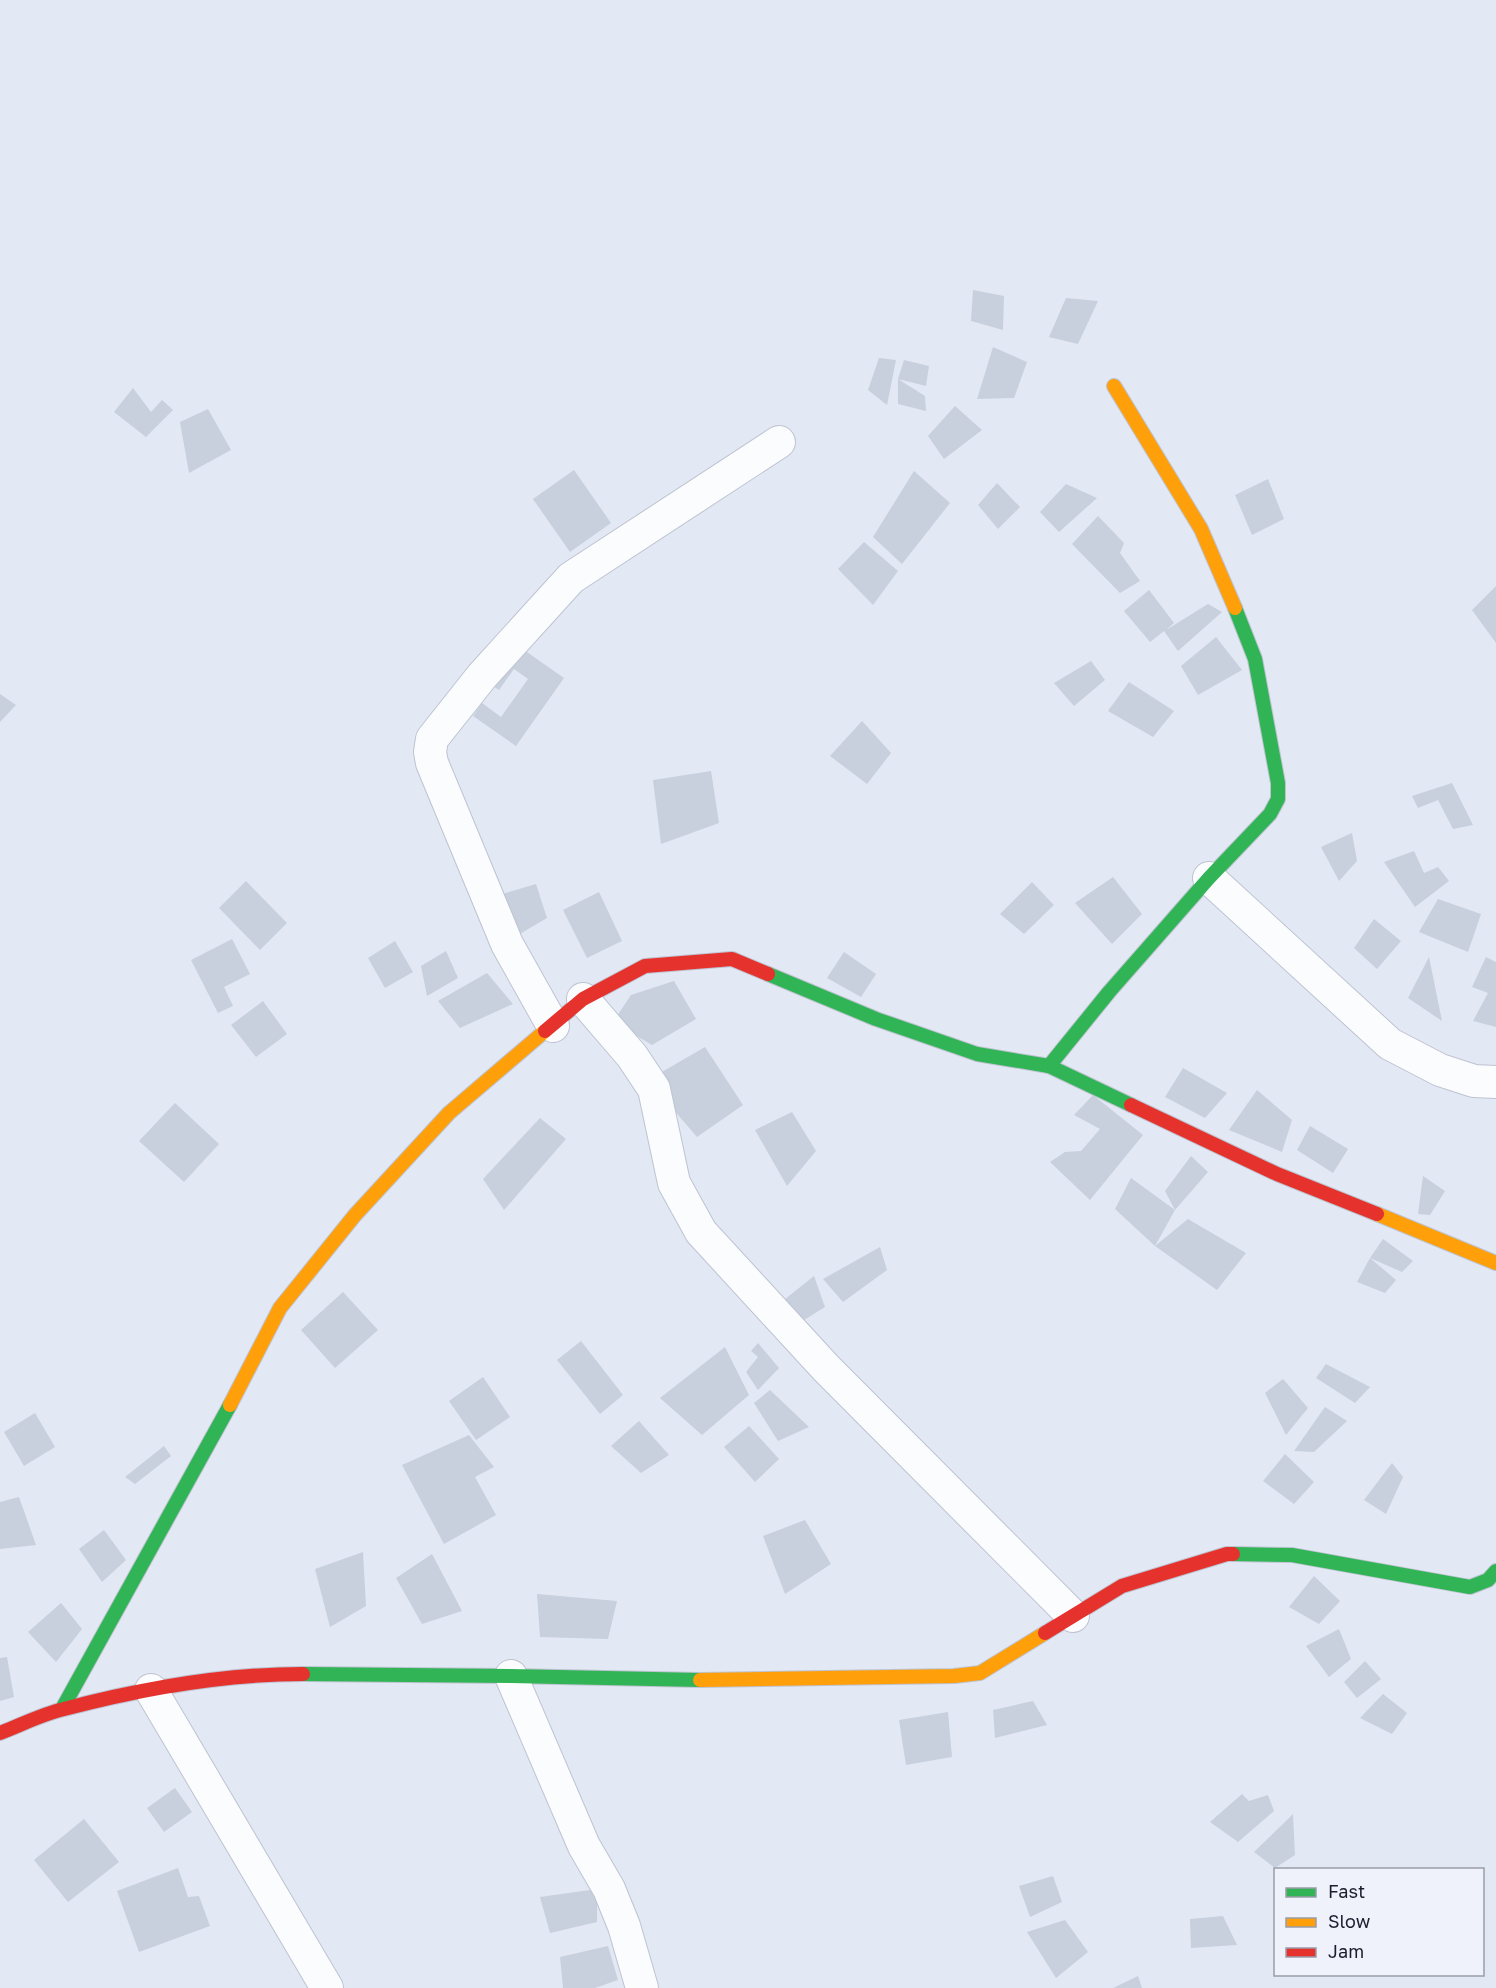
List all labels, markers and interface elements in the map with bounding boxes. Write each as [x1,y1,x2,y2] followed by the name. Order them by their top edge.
[1274,1868,1484,1976] legend
[1328,1880,1365,1902] text: Fast
[1328,1910,1371,1932] text: Slow
[1328,1940,1364,1962] text: Jam

